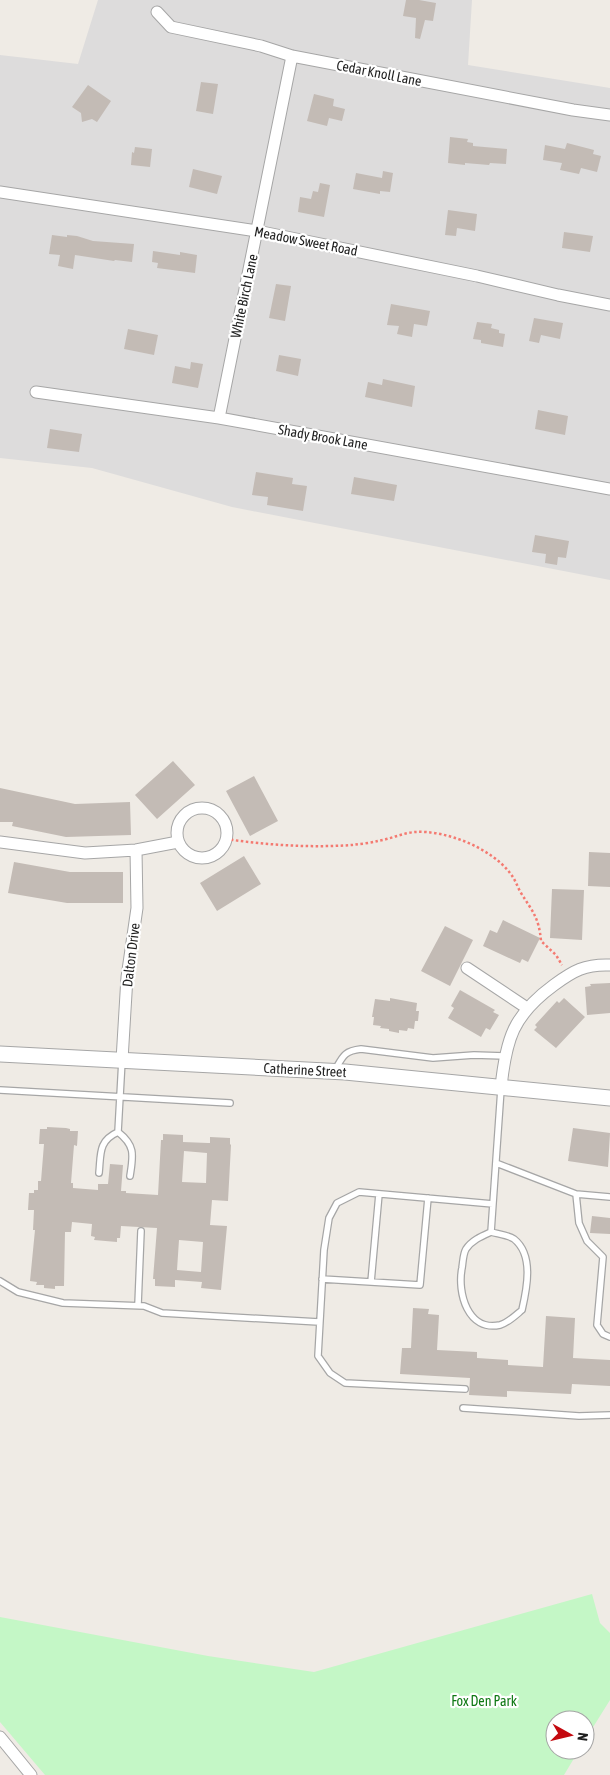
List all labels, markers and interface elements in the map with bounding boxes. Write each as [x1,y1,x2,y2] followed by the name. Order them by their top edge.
[335,57,423,89] street label: Cedar Knoll Lane
[253,223,359,259] street label: Meadow Sweet Road
[227,253,261,339] street label: White Birch Lane
[277,421,369,453] street label: Shady Brook Lane
[119,922,143,988] street label: Dalton Drive
[263,1060,347,1080] street label: Catherine Street
[451,1693,517,1709] park label: Fox Den Park
[545,1710,595,1760] north arrow
[574,1732,591,1742] text: N

